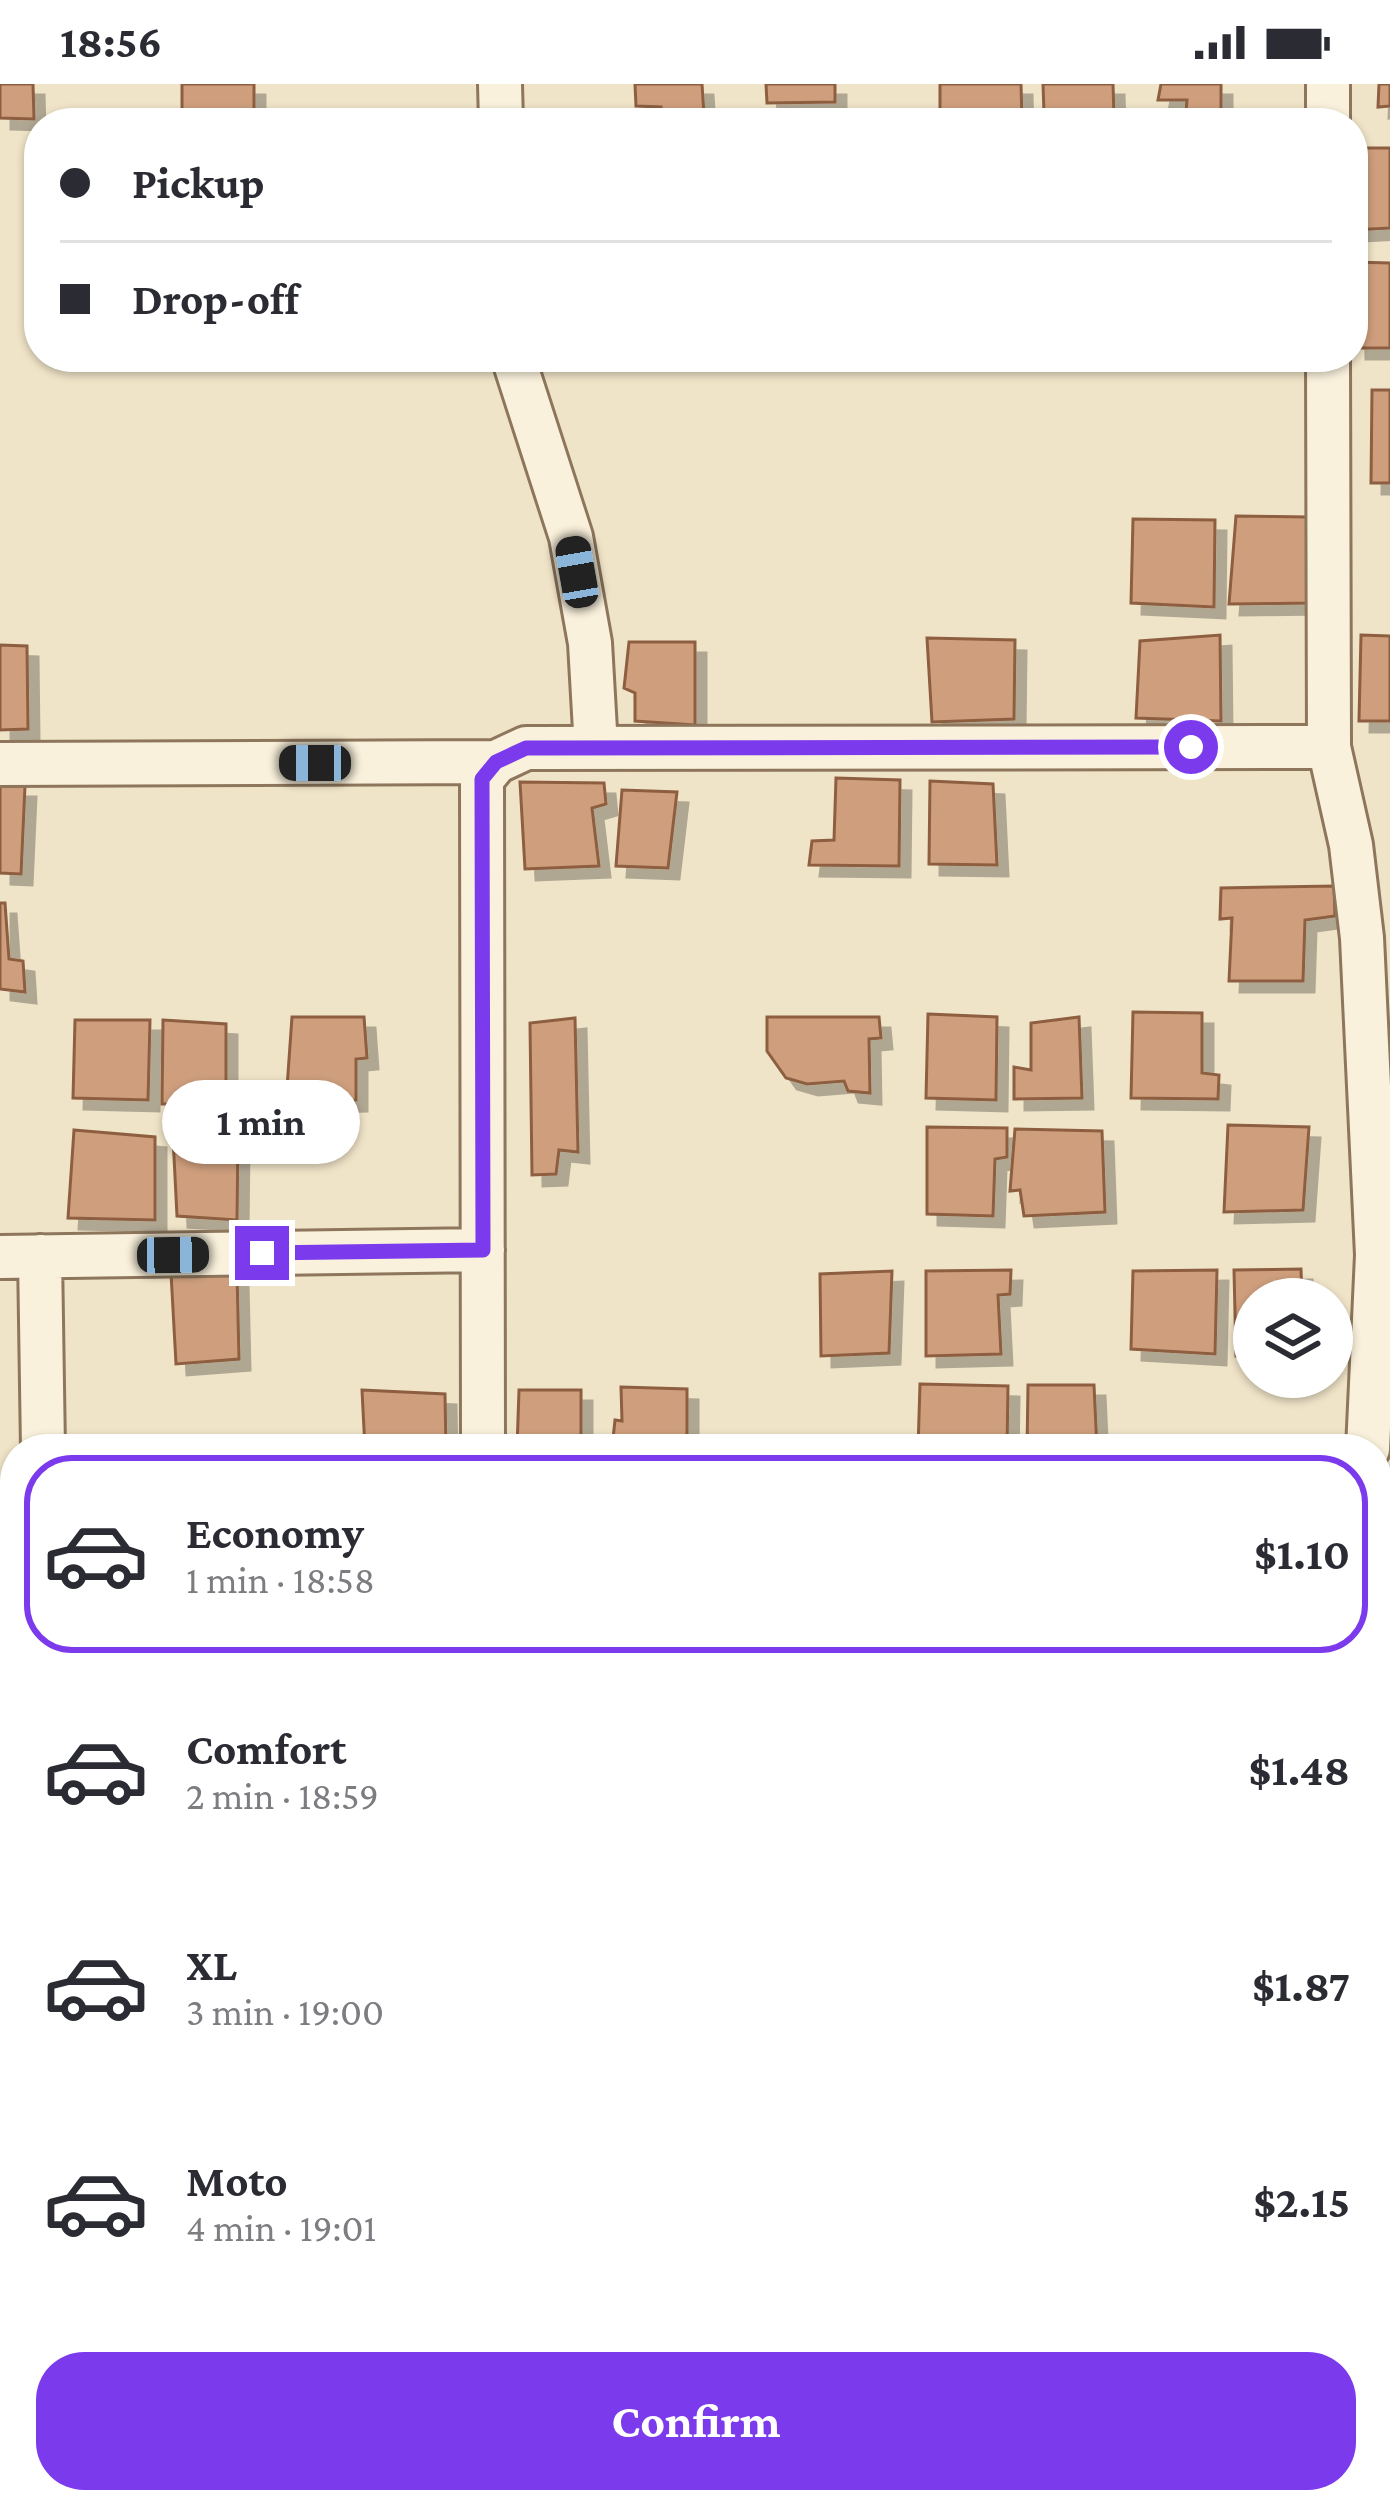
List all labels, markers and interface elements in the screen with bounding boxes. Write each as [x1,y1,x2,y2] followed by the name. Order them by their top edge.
[60,17,162,67] text: 18:56
[132,158,265,208] text: Pickup
[132,274,299,324] text: Drop-off
[553,533,601,611] car
[1164,720,1218,774] route start
[279,745,351,781] car
[163,1079,361,1163] callout: 1 min
[217,1100,305,1143] text: 1 min
[235,1226,289,1280] route end
[137,1236,209,1274] car
[1233,1278,1353,1398] map controls
[1233,1278,1353,1398] button: layers
[42,1500,150,1608] icon: car
[186,1508,364,1558] text: Economy
[1254,1529,1350,1579] text: $1.10
[186,1558,375,1601] text: 1 min · 18:58
[42,1716,150,1824] icon: car
[186,1724,347,1774] text: Comfort
[1248,1745,1350,1795] text: $1.48
[186,1774,379,1817] text: 2 min · 18:59
[42,1932,150,2040] icon: car
[186,1940,237,1990] text: XL
[1252,1961,1350,2011] text: $1.87
[186,1990,384,2033] text: 3 min · 19:00
[42,2148,150,2256] icon: car
[186,2156,288,2206] text: Moto
[1253,2177,1350,2227] text: $2.15
[186,2206,376,2249] text: 4 min · 19:01
[36,2352,1356,2490] button: Confirm

